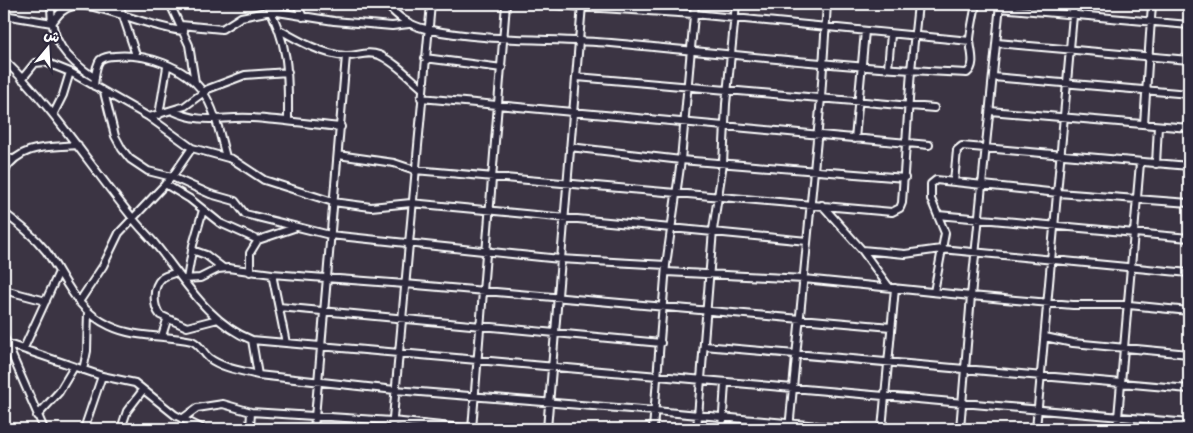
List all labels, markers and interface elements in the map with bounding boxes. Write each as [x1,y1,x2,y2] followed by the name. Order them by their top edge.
[22,22,72,72] north arrow
[42,25,62,47] text: ش

